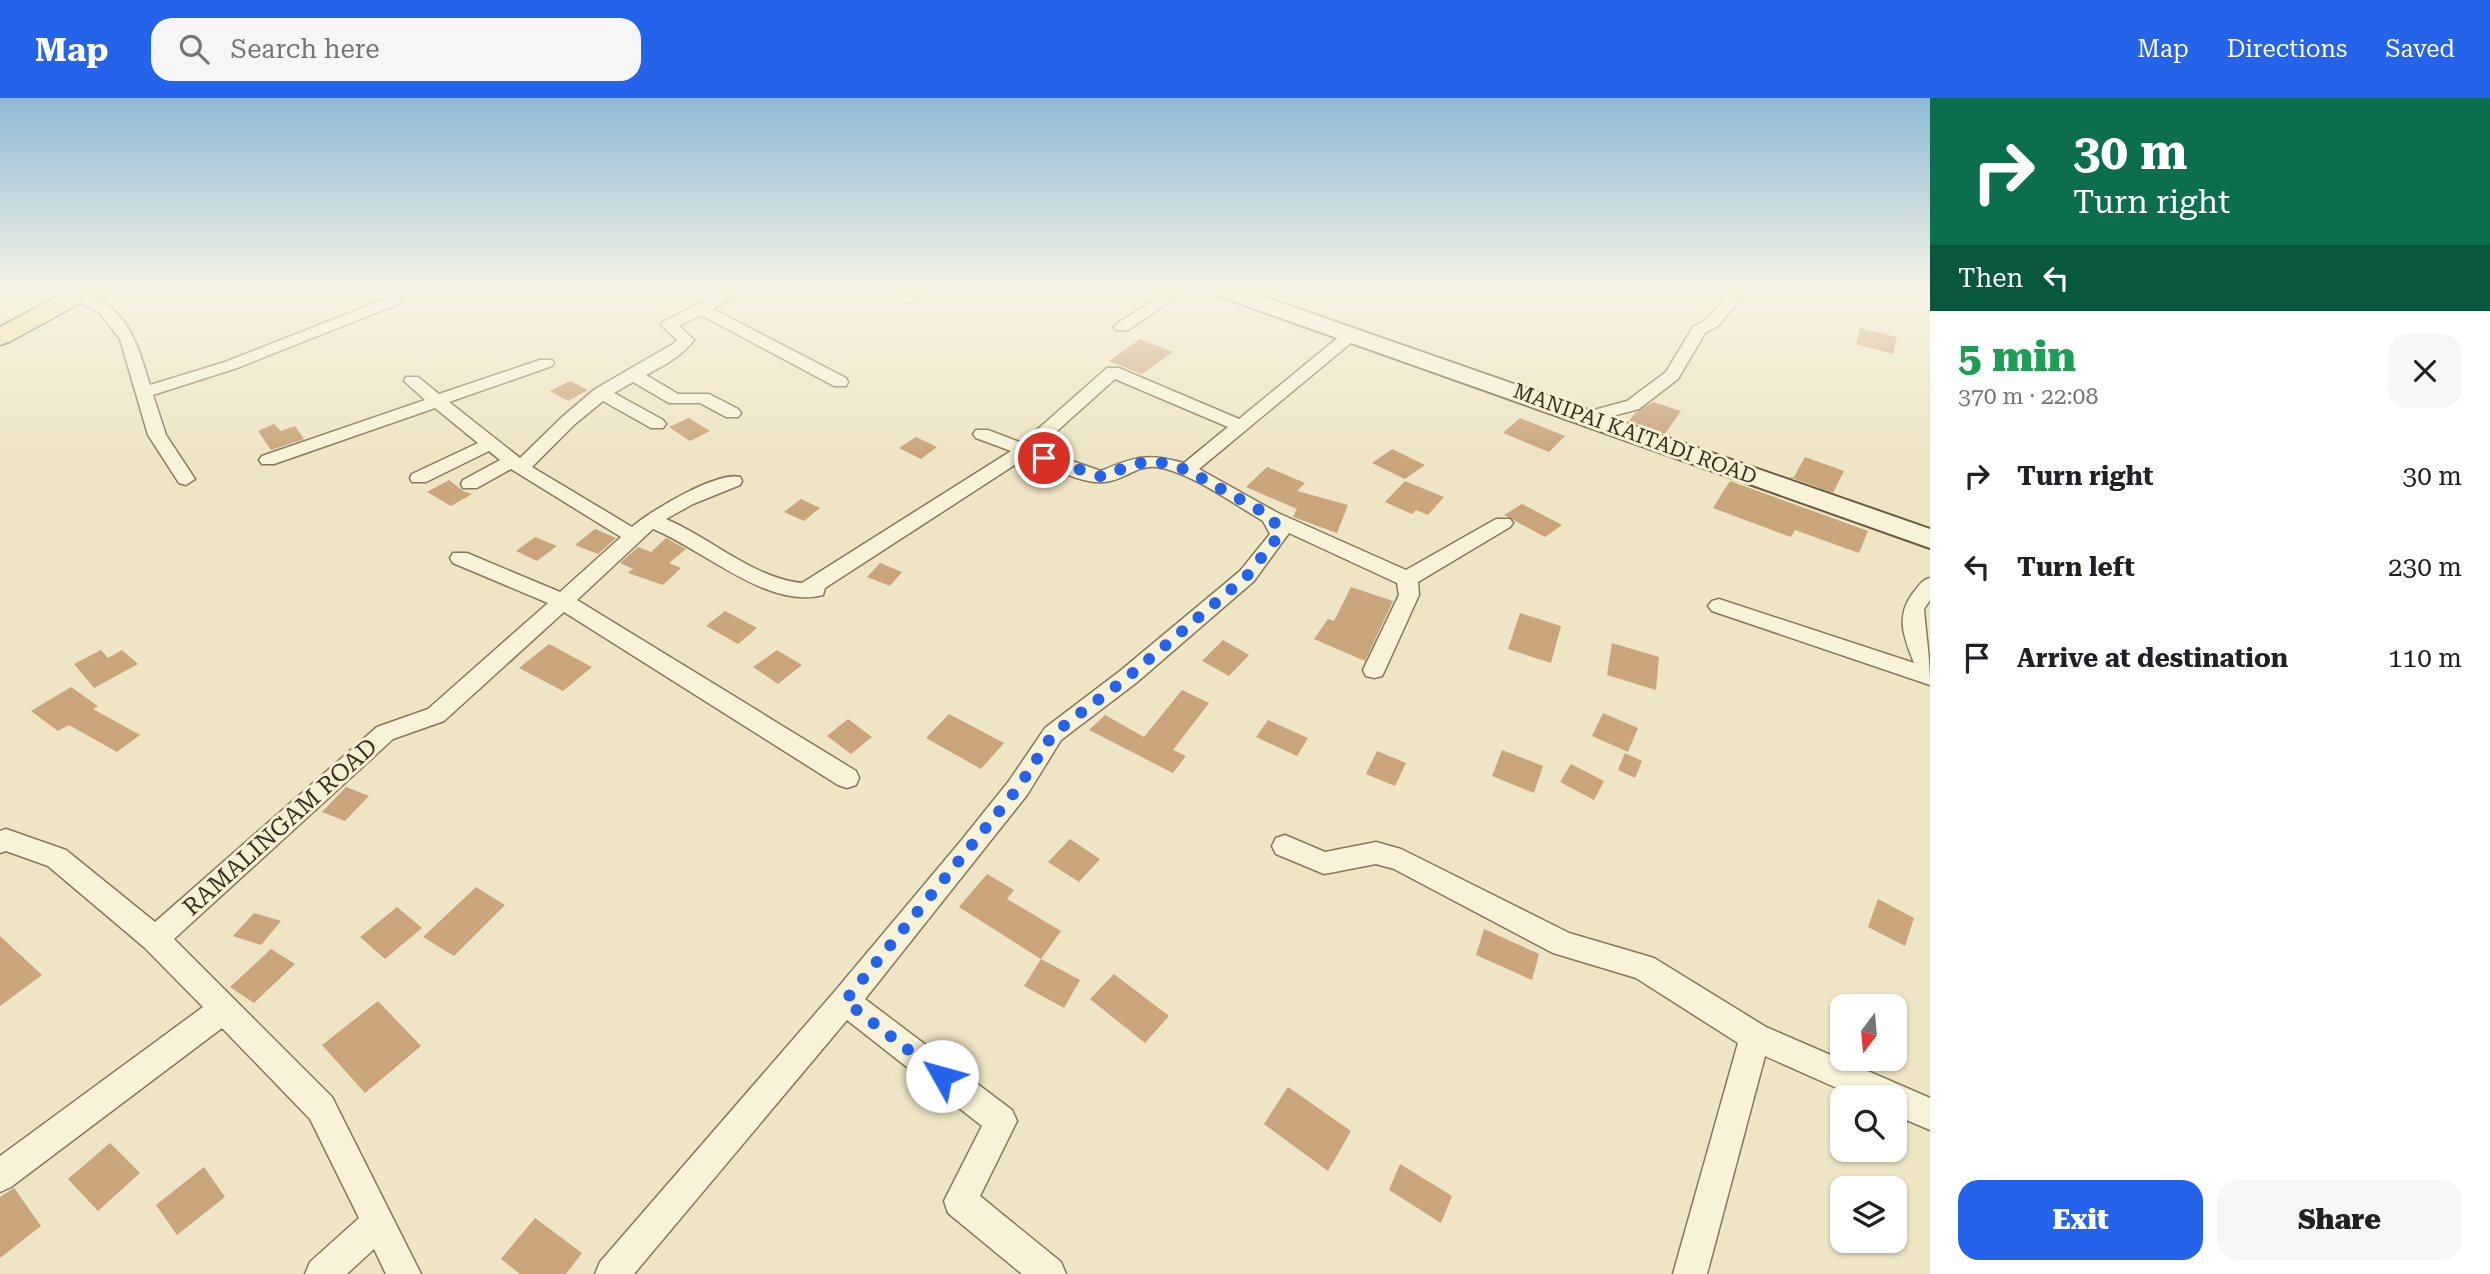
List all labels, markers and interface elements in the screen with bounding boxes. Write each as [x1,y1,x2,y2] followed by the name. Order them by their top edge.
[151,18,641,81] search box
[35,30,109,69] text: Map
[175,30,213,68] icon: search
[231,34,380,64] text: Search here
[2137,35,2189,63] text: Map
[2227,35,2347,63] text: Directions
[2385,35,2455,63] text: Saved
[2073,124,2188,181] text: 30 m
[1958,126,2049,217] icon: right
[2073,183,2230,221] text: Turn right
[2037,259,2075,297] icon: left
[1958,263,2023,293] text: Then
[1958,332,2076,381] text: 5 min
[2388,334,2462,408] button: close
[1510,379,1760,489] street label: MANIPAI KAITADI ROAD
[1958,383,2098,410] text: 370 m · 22:08
[1014,428,1074,488] pin
[1025,439,1063,477] icon: arrive
[1958,457,1996,495] icon: right
[2017,461,2153,491] text: Turn right
[2403,461,2462,491] text: 30 m
[1958,548,1996,586] icon: left
[2017,552,2135,582] text: Turn left
[2388,552,2462,582] text: 230 m
[1958,639,1996,677] icon: arrive
[2017,643,2288,673] text: Arrive at destination
[2388,643,2462,673] text: 110 m
[177,732,383,922] street label: RAMALINGAM ROAD
[1830,994,1908,1071] north arrow
[1830,994,1907,1253] map controls
[905,1039,979,1113] position arrow
[1830,1085,1907,1162] button: search
[1830,1176,1907,1253] button: layers
[1958,1180,2203,1260] button: Exit
[2217,1180,2462,1260] button: Share

